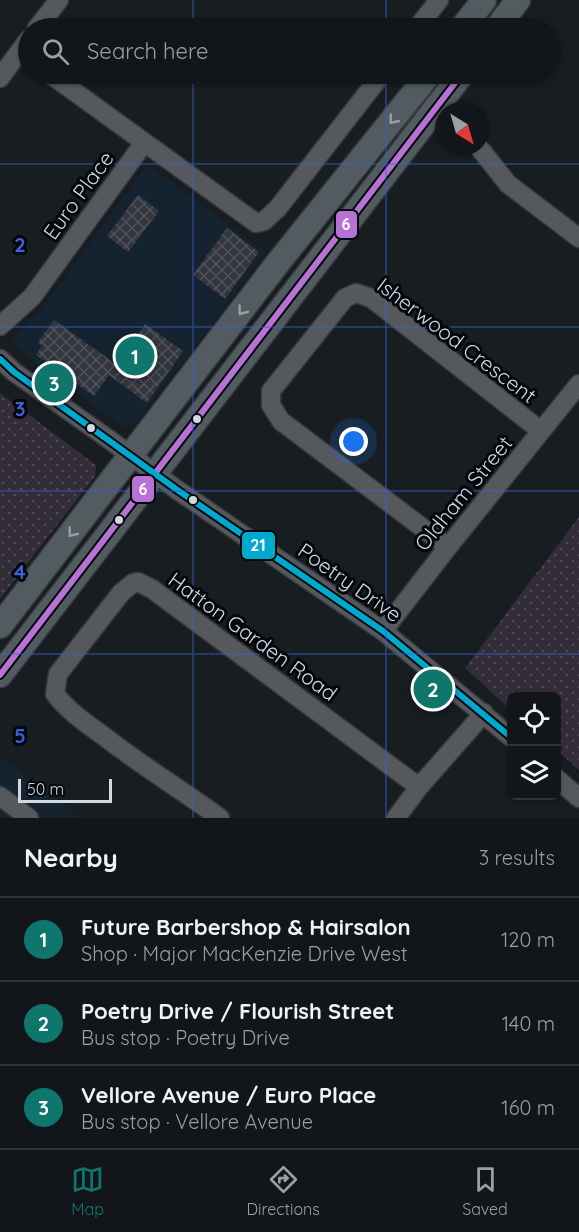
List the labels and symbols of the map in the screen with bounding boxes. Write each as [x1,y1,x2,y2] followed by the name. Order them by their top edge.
[435,102,489,156] north arrow
[390,113,401,124] one-way arrow
[37,146,119,244] street label: Euro Place
[335,210,358,239] line badge: 6
[342,214,351,234] text: 6
[14,232,26,257] text: 2
[372,272,542,408] street label: Isherwood Crescent
[238,304,249,315] one-way arrow
[116,334,154,378] pin: 1
[34,360,74,406] pin: 3
[15,396,25,421] text: 3
[191,413,203,425] unlabelled marker
[85,422,97,434] unlabelled marker
[339,427,368,456] your location
[409,430,517,556] street label: Oldham Street
[131,475,155,503] line badge: 6
[139,479,148,499] text: 6
[187,494,199,506] unlabelled marker
[113,514,125,526] unlabelled marker
[68,526,79,537] one-way arrow
[241,531,276,560] line badge: 21
[250,535,266,555] text: 21
[293,537,407,627] street label: Poetry Drive
[14,559,26,584] text: 4
[164,566,342,706] street label: Hatton Garden Road
[414,666,452,712] pin: 2
[14,723,26,748] text: 5
[18,776,112,804] scale bar

